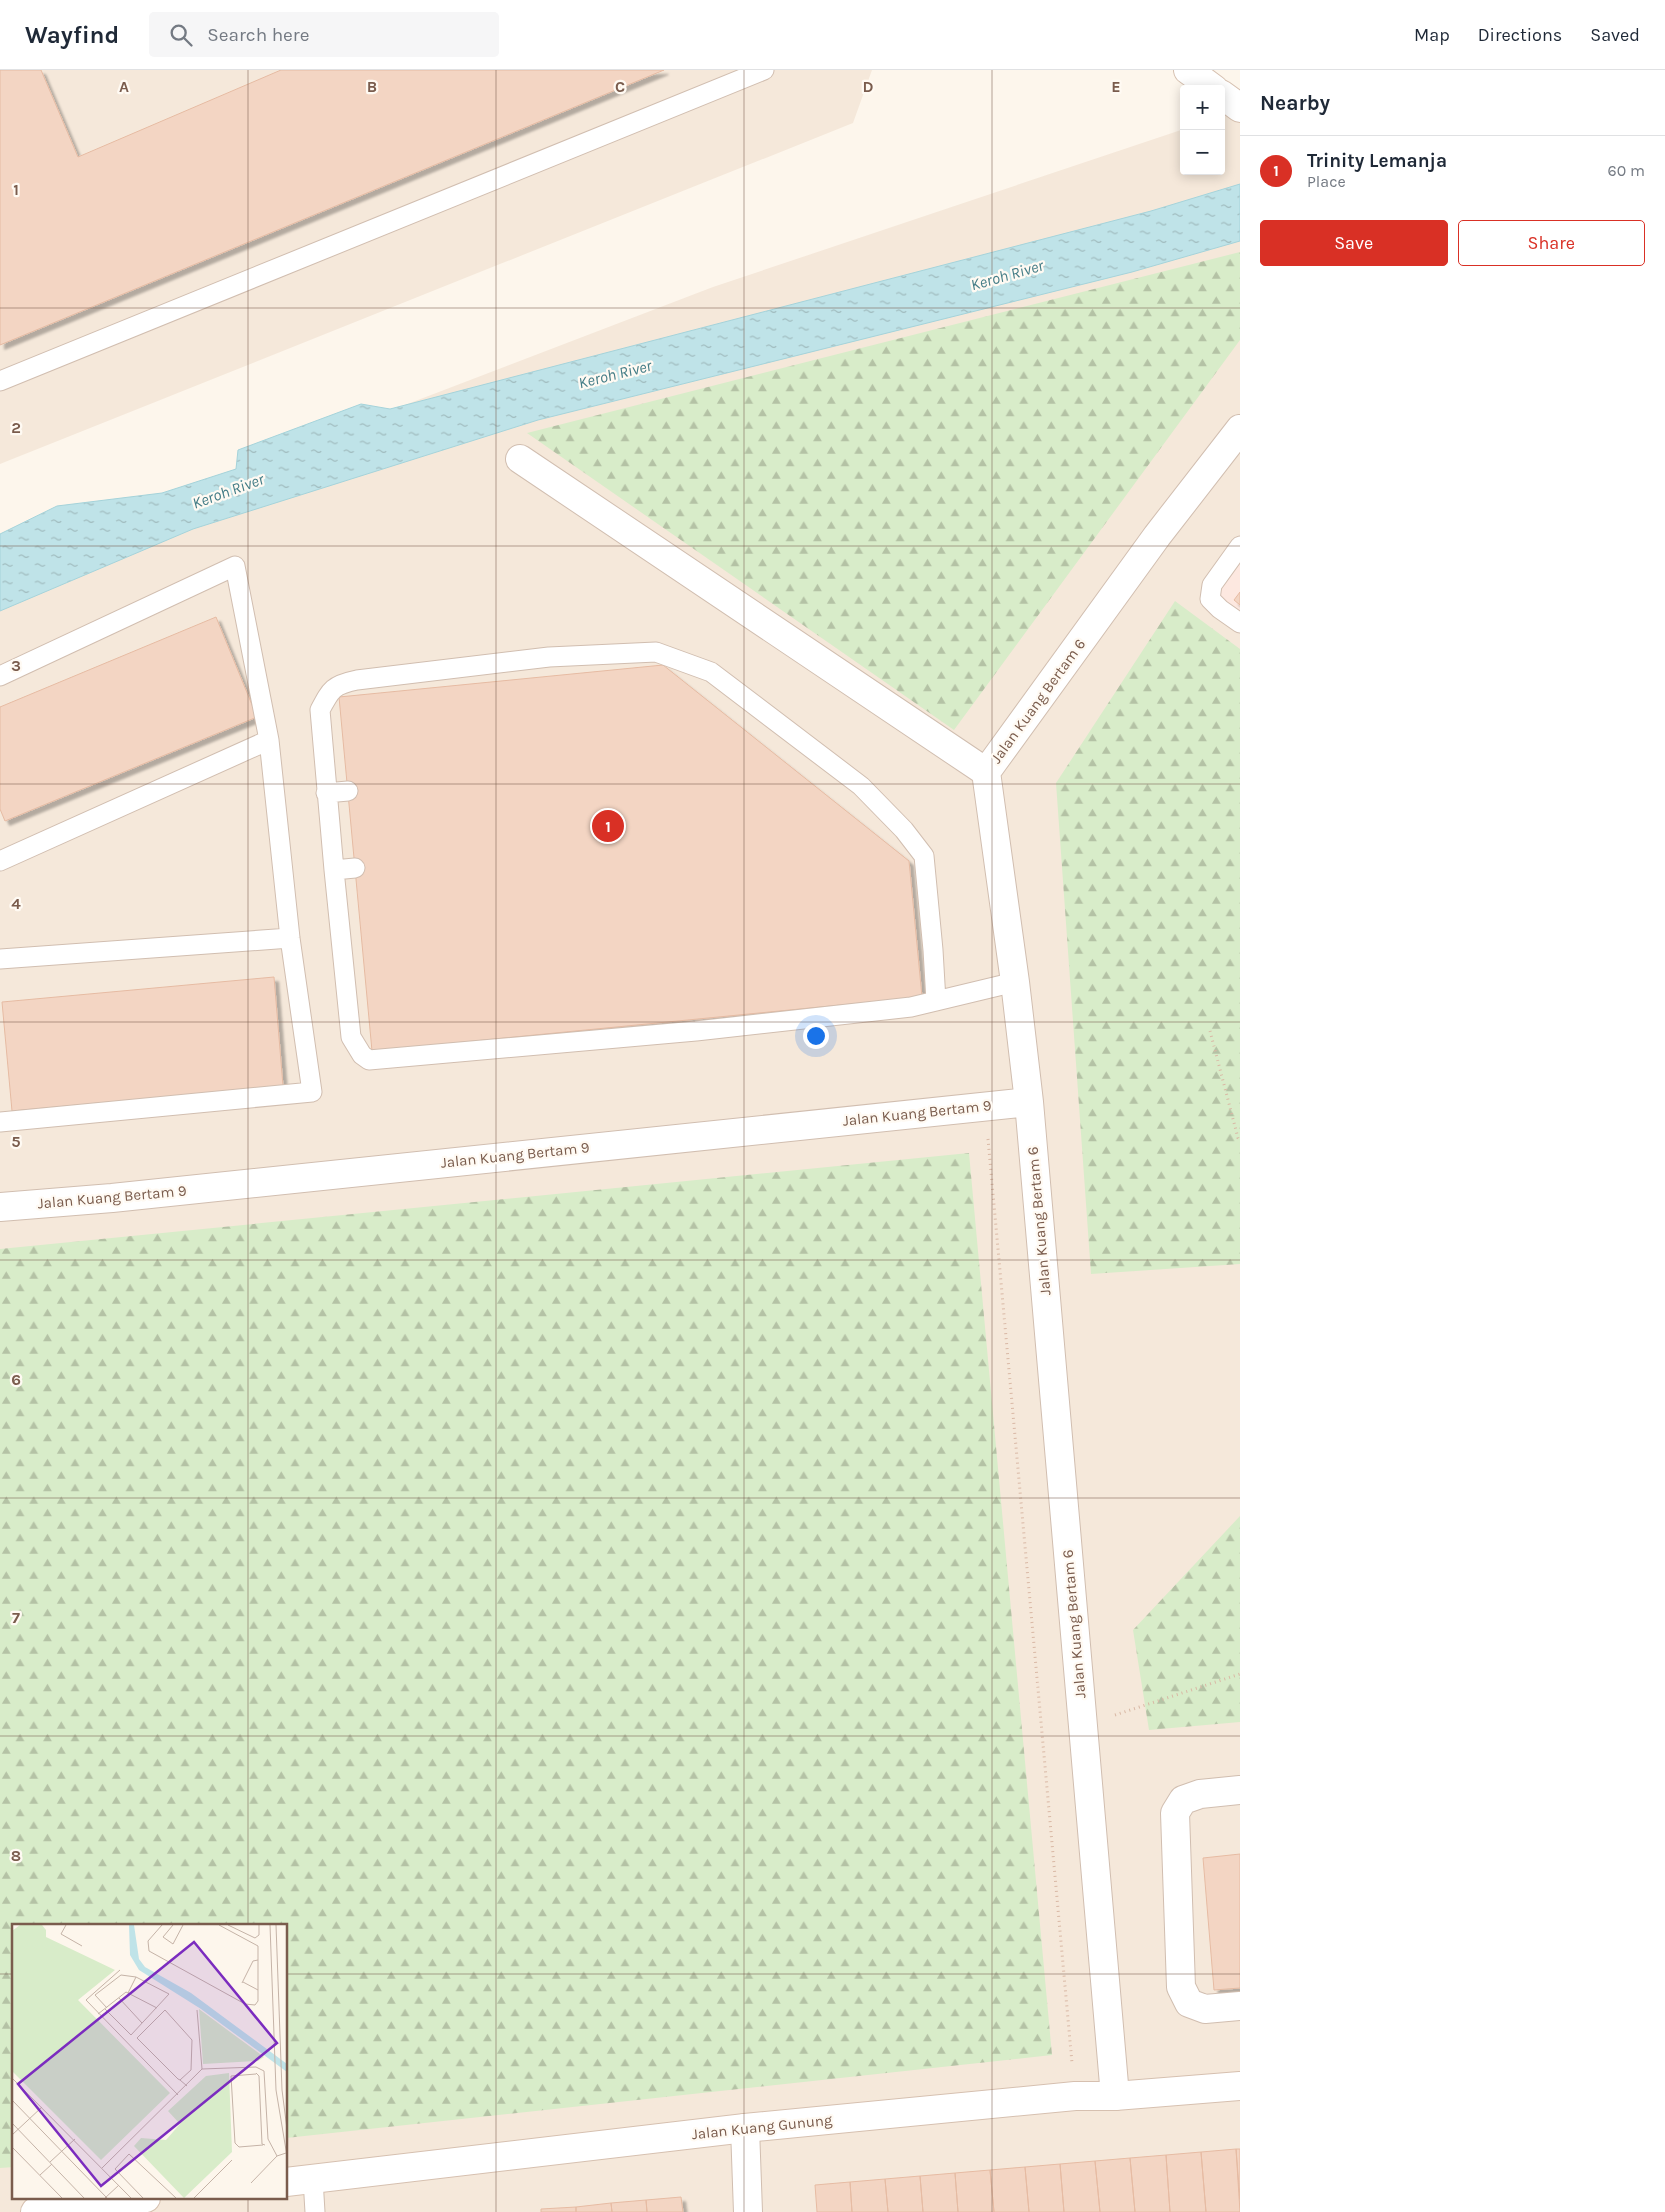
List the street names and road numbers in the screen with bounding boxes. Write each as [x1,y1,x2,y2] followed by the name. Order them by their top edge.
[987,635,1089,767] street label: Jalan Kuang Bertam 6
[842,1096,992,1130] street label: Jalan Kuang Bertam 9
[440,1138,590,1172] street label: Jalan Kuang Bertam 9
[1024,1146,1054,1296] street label: Jalan Kuang Bertam 6
[37,1182,187,1212] street label: Jalan Kuang Bertam 9
[1059,1549,1089,1699] street label: Jalan Kuang Bertam 6
[691,2111,834,2143] street label: Jalan Kuang Gunung

